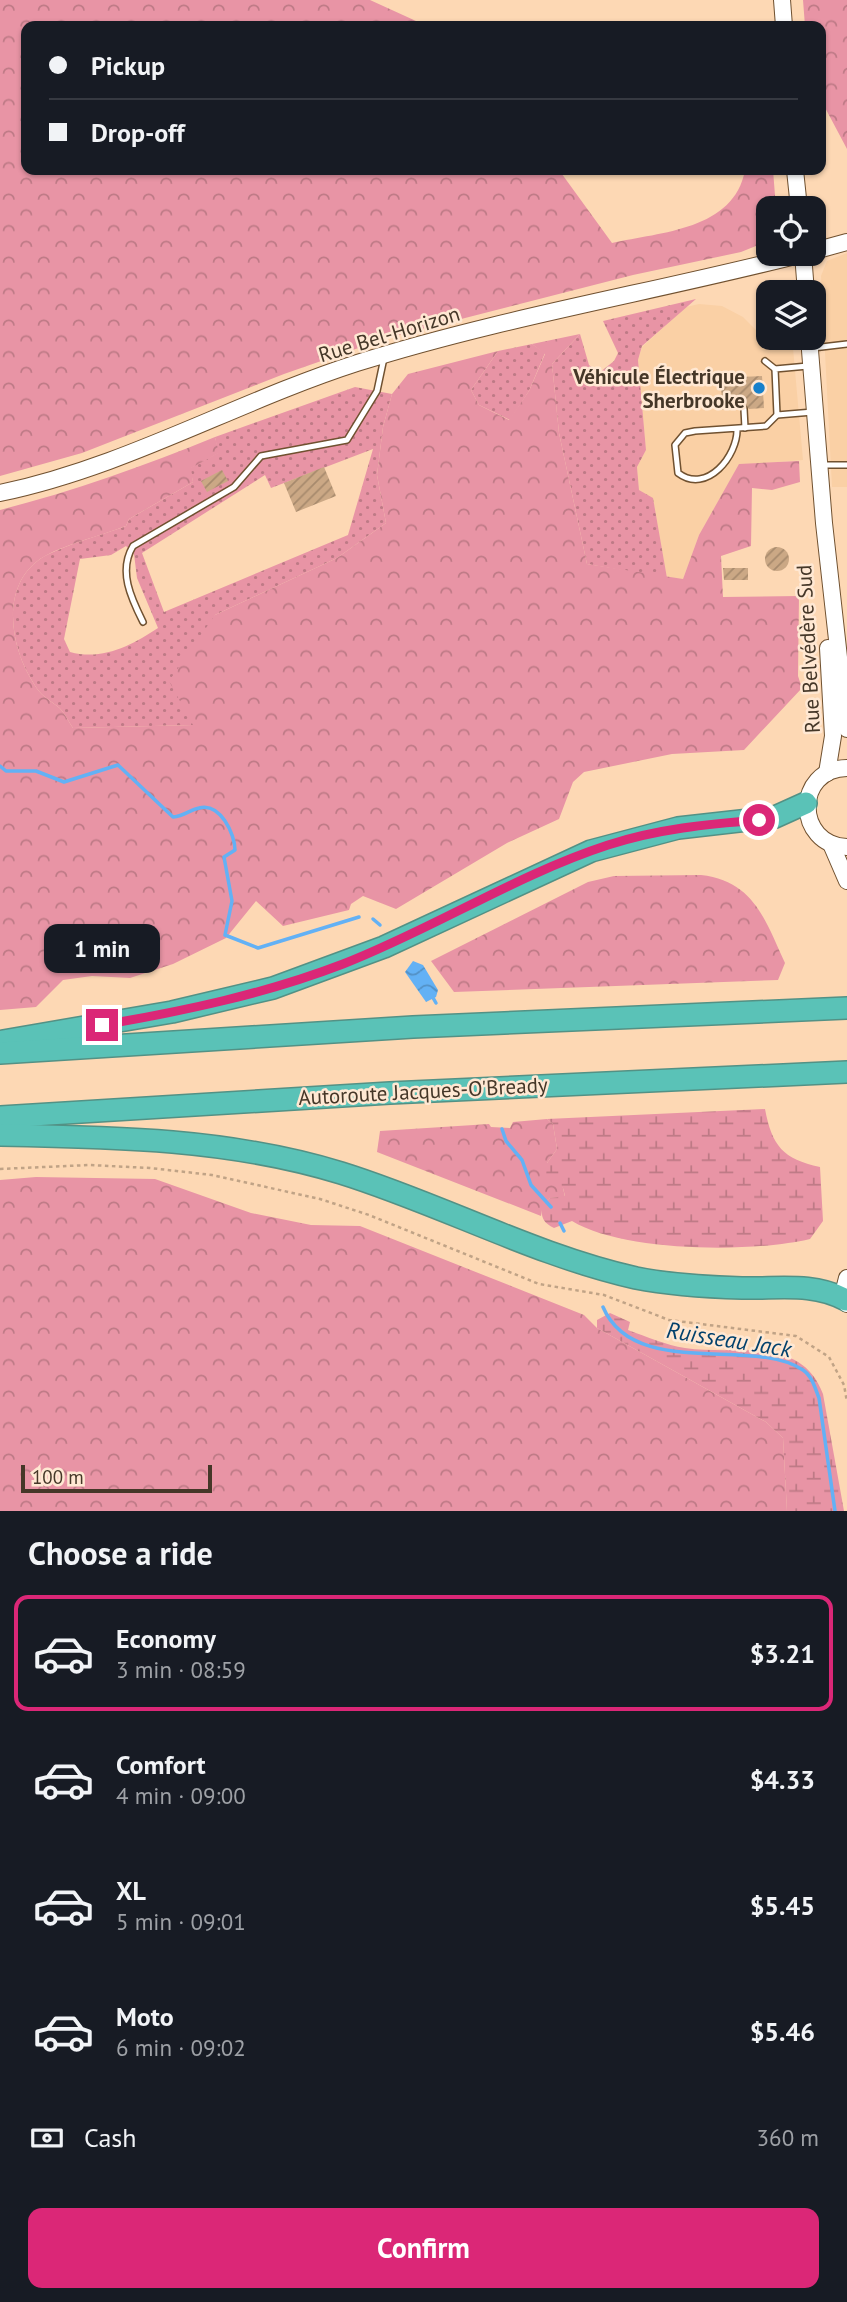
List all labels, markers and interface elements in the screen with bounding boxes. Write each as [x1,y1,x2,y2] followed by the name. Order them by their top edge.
[91,49,165,82] text: Pickup
[91,116,185,149] text: Drop-off
[756,196,826,350] map controls
[756,196,826,266] button: locate
[756,280,826,350] button: layers
[315,300,463,368] street label: Rue Bel-Horizon
[572,363,745,414] place label: Véhicule Électrique Sherbrooke
[751,380,767,396] marker: Véhicule Électrique Sherbrooke
[790,564,826,734] street label: Rue Belvédère Sud
[743,804,775,836] route start
[44,923,160,972] callout: 1 min
[74,934,130,963] text: 1 min
[86,1009,118,1041] route end
[298,1071,548,1111] street label: Autoroute Jacques-O'Bready
[665,1315,795,1363] water label: Ruisseau Jack
[21,1462,212,1494] scale bar
[32,1465,84,1489] text: 100 m
[28,1532,213,1574] text: Choose a ride
[32,1622,95,1685] icon: car
[116,1622,216,1655] text: Economy
[750,1637,815,1670] text: $3.21
[116,1655,246,1684] text: 3 min · 08:59
[32,1748,95,1811] icon: car
[116,1748,206,1781] text: Comfort
[750,1763,815,1796] text: $4.33
[116,1781,246,1810] text: 4 min · 09:00
[32,1874,95,1937] icon: car
[116,1874,146,1907] text: XL
[750,1889,815,1922] text: $5.45
[116,1907,246,1936] text: 5 min · 09:01
[32,2000,95,2063] icon: car
[116,2000,174,2033] text: Moto
[750,2015,815,2048] text: $5.46
[116,2033,246,2062] text: 6 min · 09:02
[28,2119,66,2157] icon: cash
[84,2121,136,2154] text: Cash
[757,2123,819,2152] text: 360 m
[28,2208,819,2288] button: Confirm

